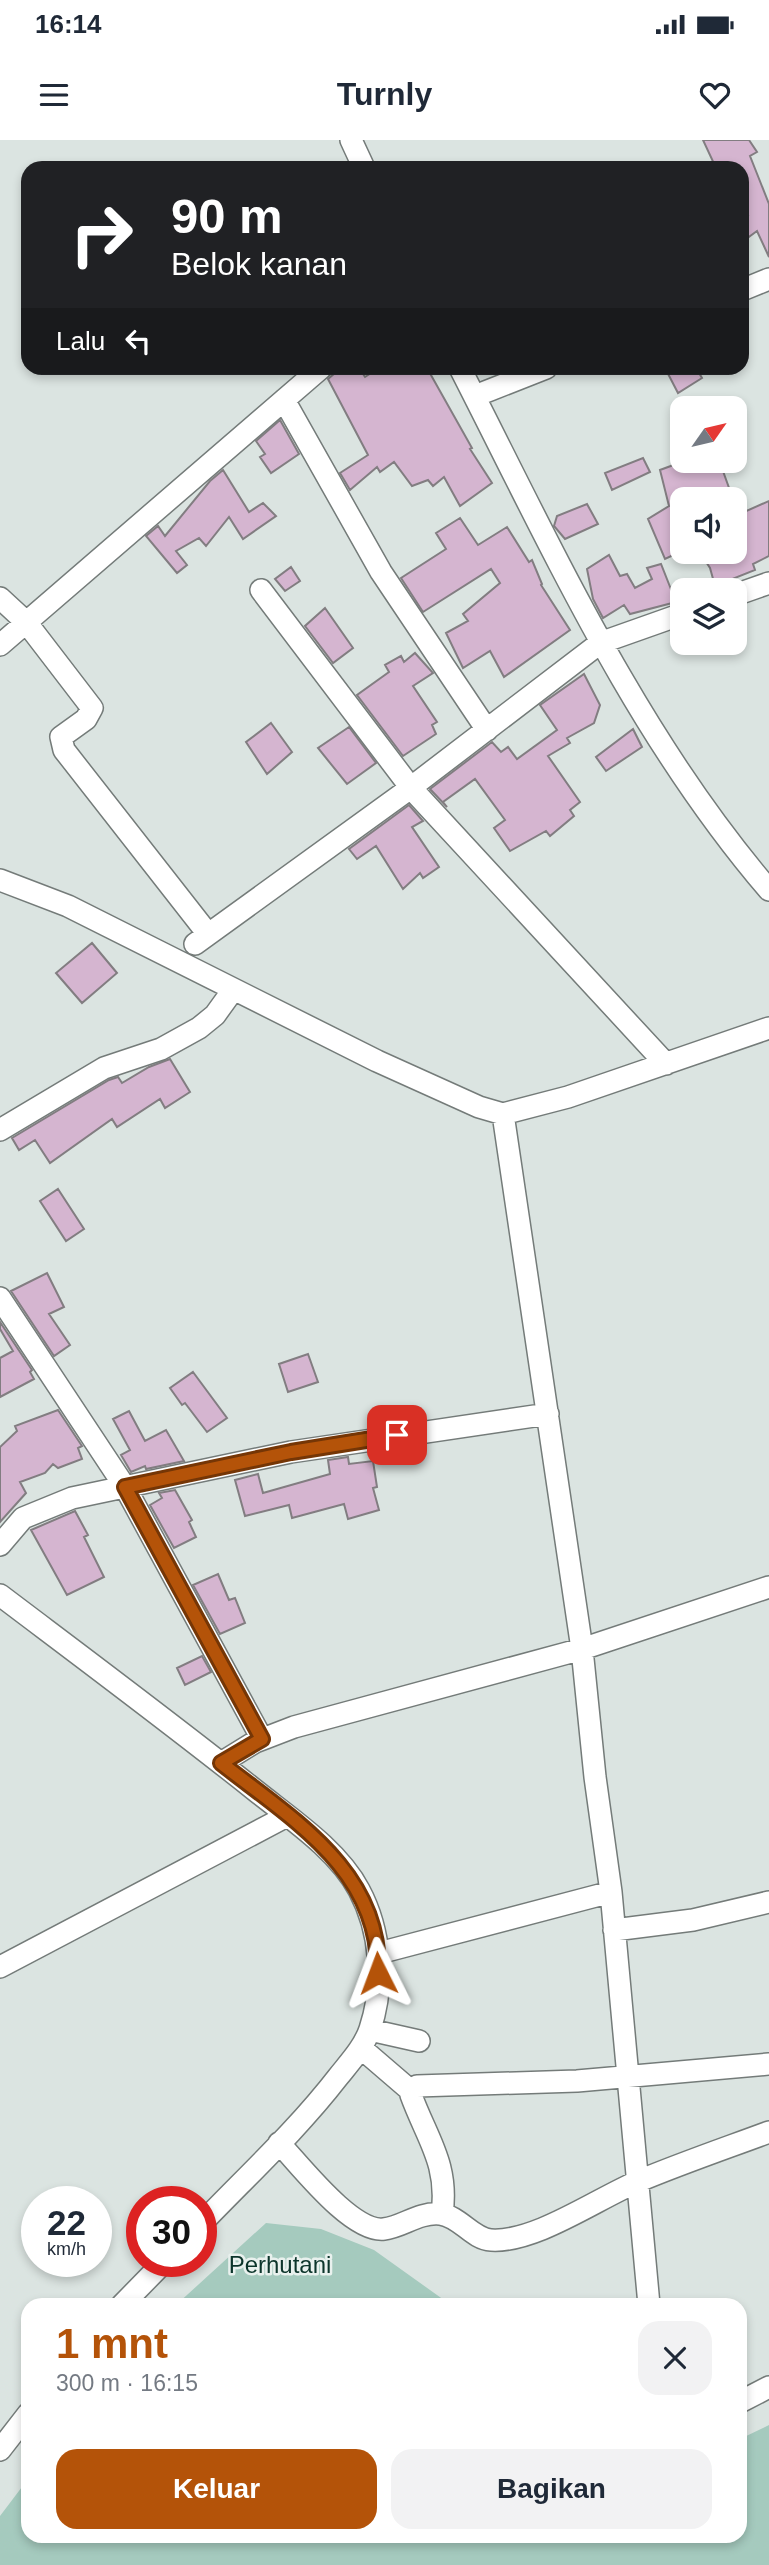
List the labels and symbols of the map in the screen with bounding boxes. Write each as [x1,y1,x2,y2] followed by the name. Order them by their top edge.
[670,396,747,472] north arrow
[367,1405,427,1465] pin
[341,1936,415,2010] position arrow
[126,2186,217,2277] speed limit sign: 30
[229,2251,331,2278] park label: Perhutani

